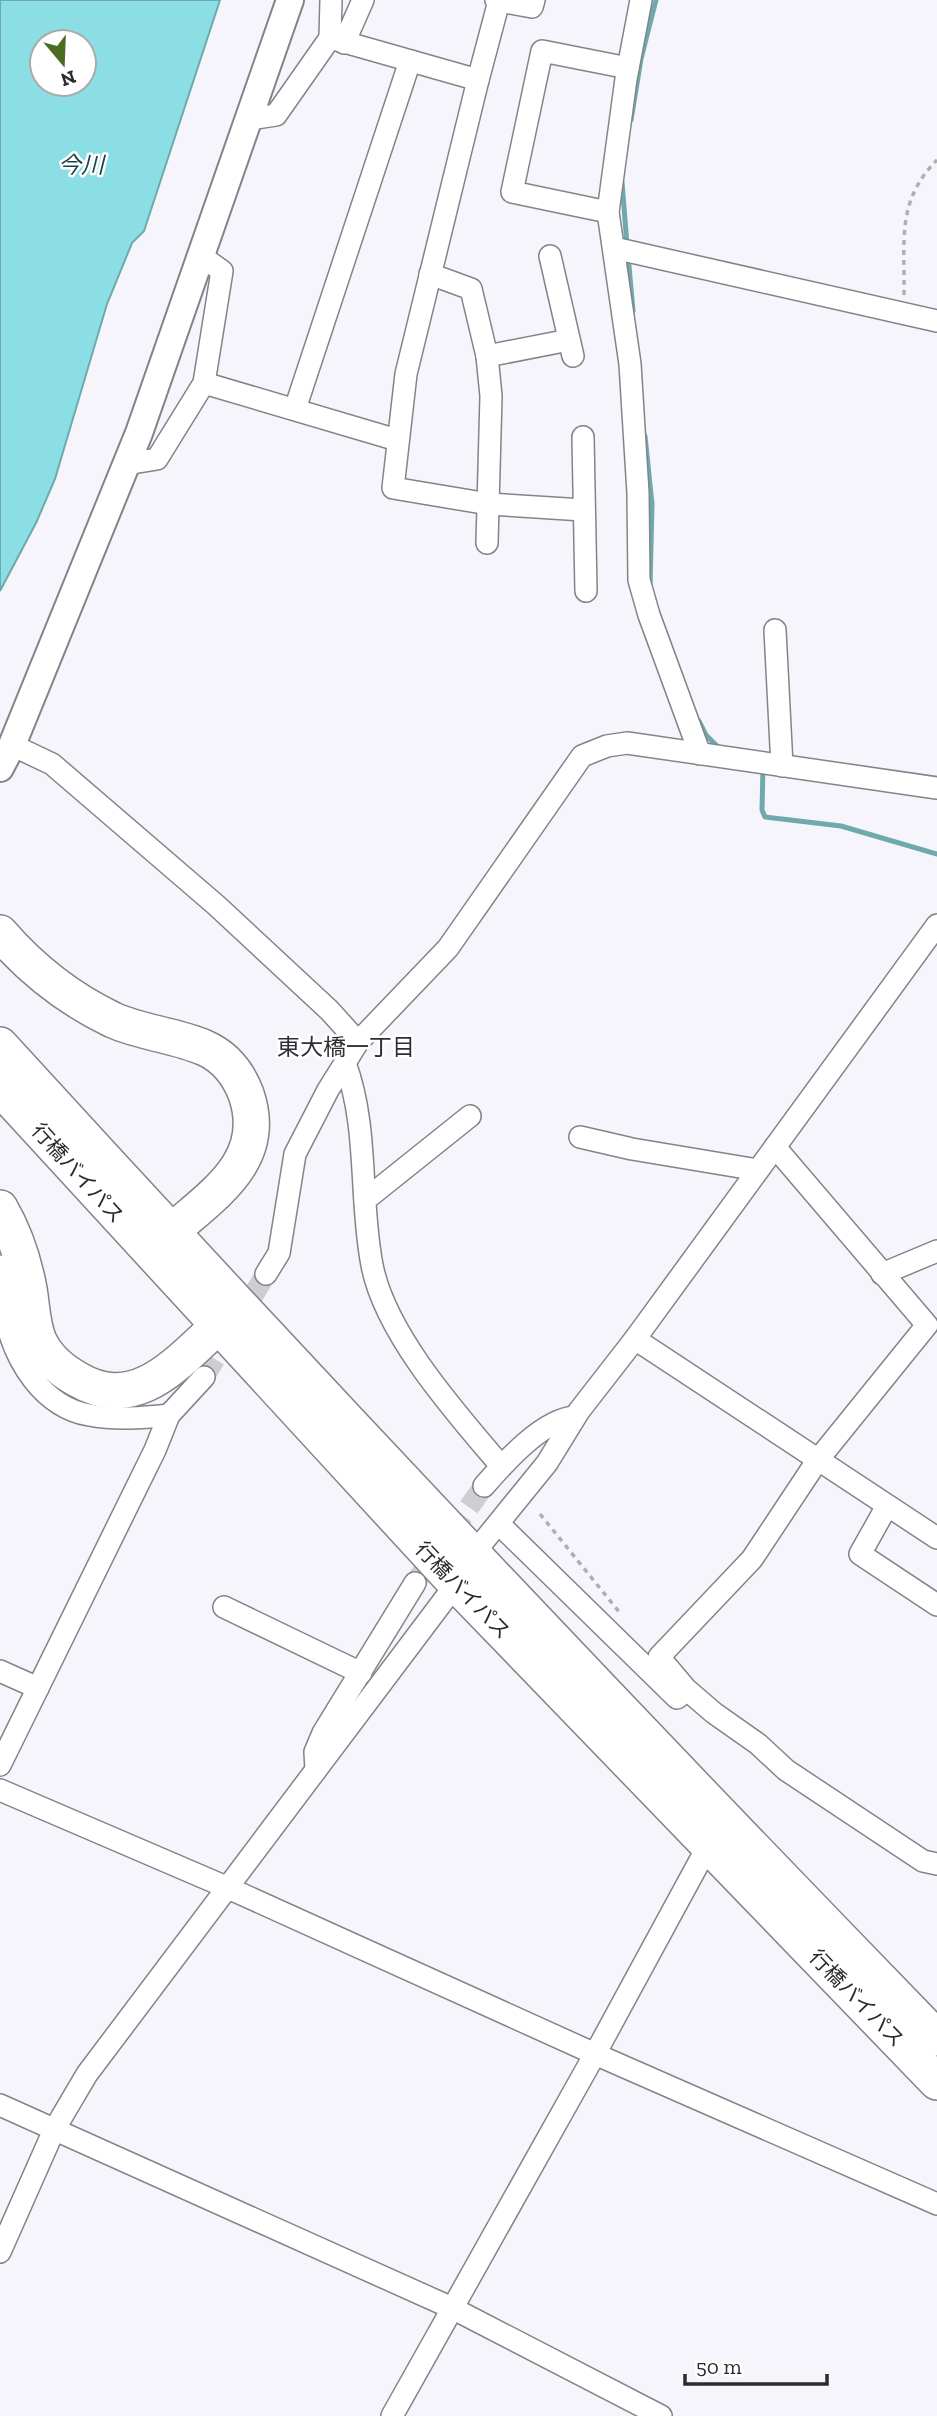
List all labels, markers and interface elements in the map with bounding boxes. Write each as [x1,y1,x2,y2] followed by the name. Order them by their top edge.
[28,28,98,98] north arrow
[58,65,79,92] text: N
[58,151,107,179] water label: 今川
[277,1033,415,1061] district label: 東大橋一丁目
[27,1118,129,1228] street label: 行橋バイパス
[410,1536,516,1644] street label: 行橋バイパス
[804,1944,910,2052] street label: 行橋バイパス
[685,2342,827,2386] scale bar
[696,2354,742,2379] text: 50 m

